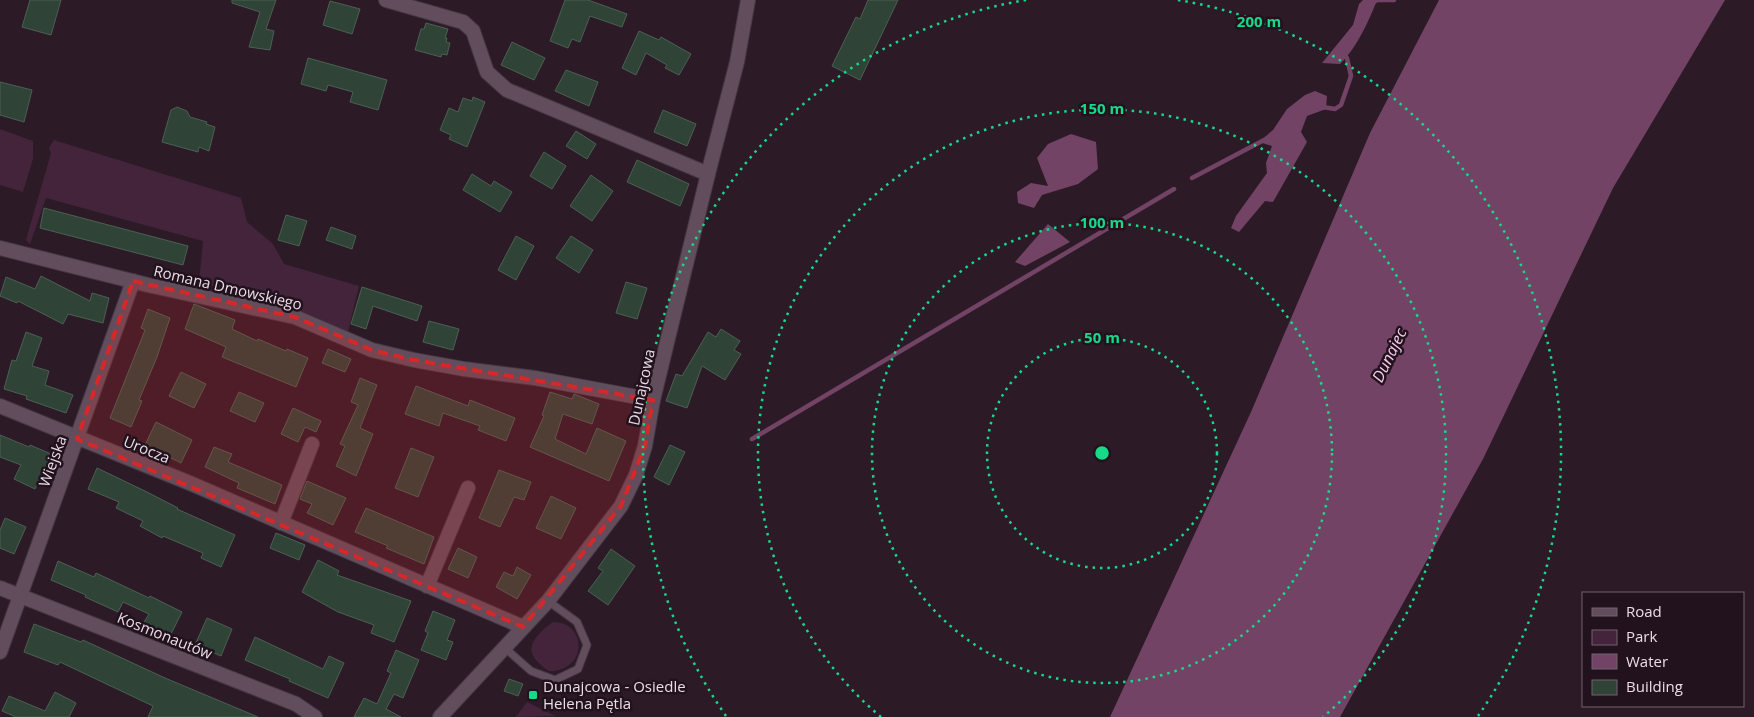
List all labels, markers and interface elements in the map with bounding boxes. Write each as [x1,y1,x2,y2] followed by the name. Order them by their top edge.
[1237,11,1281,31] text: 200 m
[1080,98,1124,118] text: 150 m
[1080,212,1124,232] text: 100 m
[152,260,304,314] street label: Romana Dmowskiego
[1367,324,1412,386] water label: Dunajec
[1084,327,1120,347] text: 50 m
[623,347,659,427] street label: Dunajcowa
[121,431,173,467] street label: Urocza
[34,433,70,489] street label: Wiejska
[1093,444,1111,462] centre of rings
[1582,592,1744,707] legend
[1626,601,1662,621] text: Road
[114,607,216,663] street label: Kosmonautów
[1626,626,1657,646] text: Park
[1626,651,1668,671] text: Water
[543,676,686,713] place label: Dunajcowa - Osiedle Helena Pętla
[1626,676,1683,696] text: Building
[527,689,539,701] marker: Dunajcowa - Osiedle Helena Pętla

